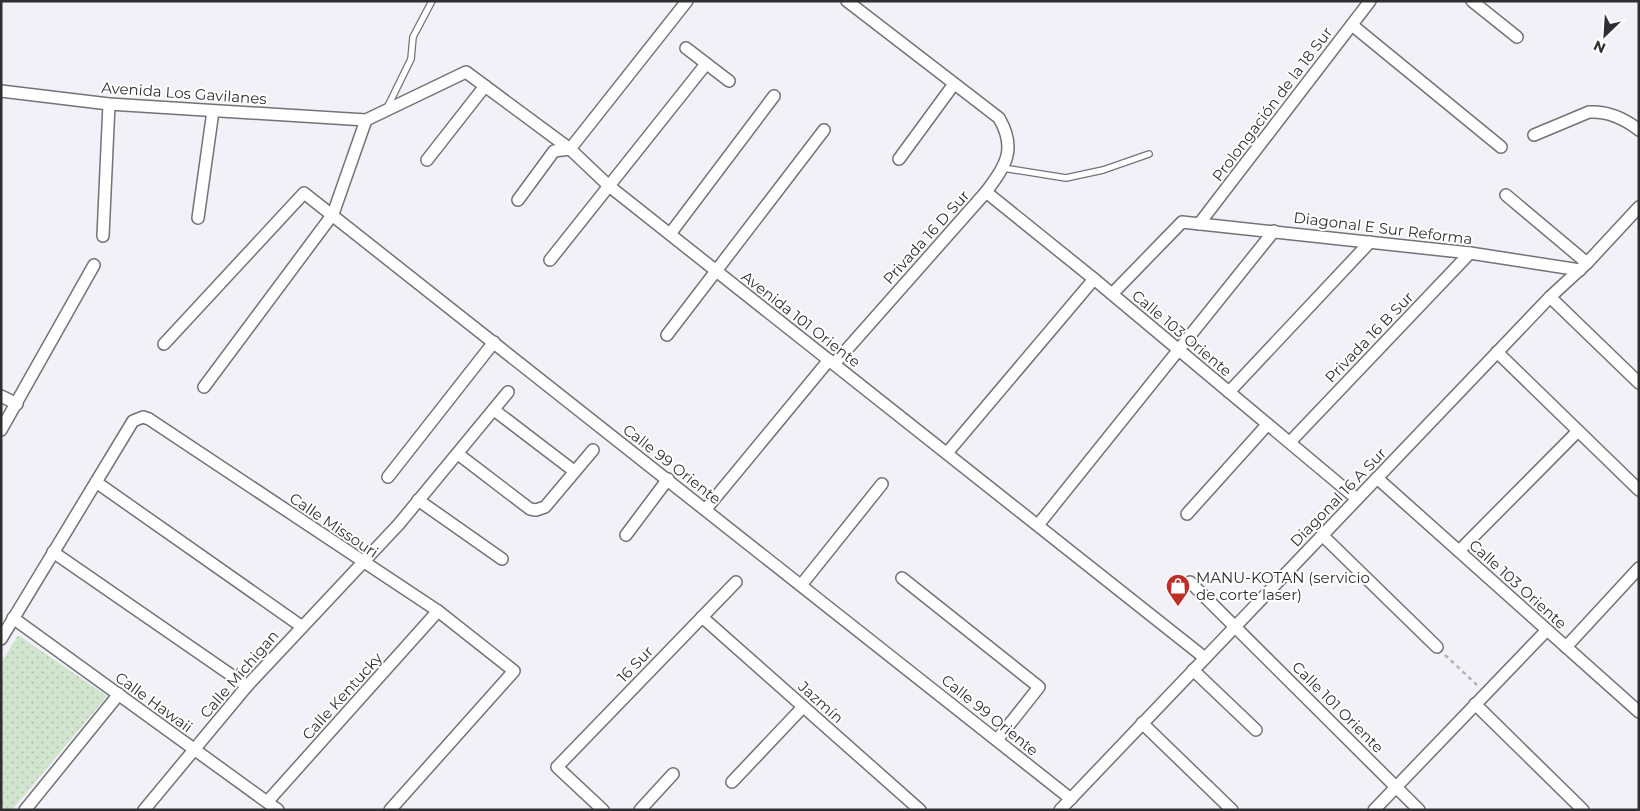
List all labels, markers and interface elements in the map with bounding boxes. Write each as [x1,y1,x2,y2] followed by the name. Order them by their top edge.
[1580,10,1630,60] north arrow
[1208,23,1336,185] street label: Prolongación de la 18 Sur
[1591,36,1608,57] text: N
[101,78,267,108] street label: Avenida Los Gavilanes
[879,186,973,288] street label: Privada 16 D Sur
[1292,208,1474,248] street label: Diagonal E Sur Reforma
[738,267,864,371] street label: Avenida 101 Oriente
[1128,286,1236,380] street label: Calle 103 Oriente
[1321,288,1417,386] street label: Privada 16 B Sur
[619,420,725,508] street label: Calle 99 Oriente
[1286,443,1390,551] street label: Diagonal 16 A Sur
[286,488,382,562] street label: Calle Missouri
[1465,535,1571,633] street label: Calle 103 Oriente
[1196,568,1370,604] place label: MANU-KOTAN (servicio de corte laser)
[1165,573,1191,607] shop icon: MANU-KOTAN (servicio de corte laser)
[196,626,282,722] street label: Calle Míchigan
[613,642,657,686] street label: 16 Sur
[298,648,387,744] street label: Calle Kentucky
[1288,657,1388,757] street label: Calle 101 Oriente
[112,668,196,736] street label: Calle Hawaii
[938,670,1042,760] street label: Calle 99 Oriente
[794,676,847,727] street label: Jazmín

